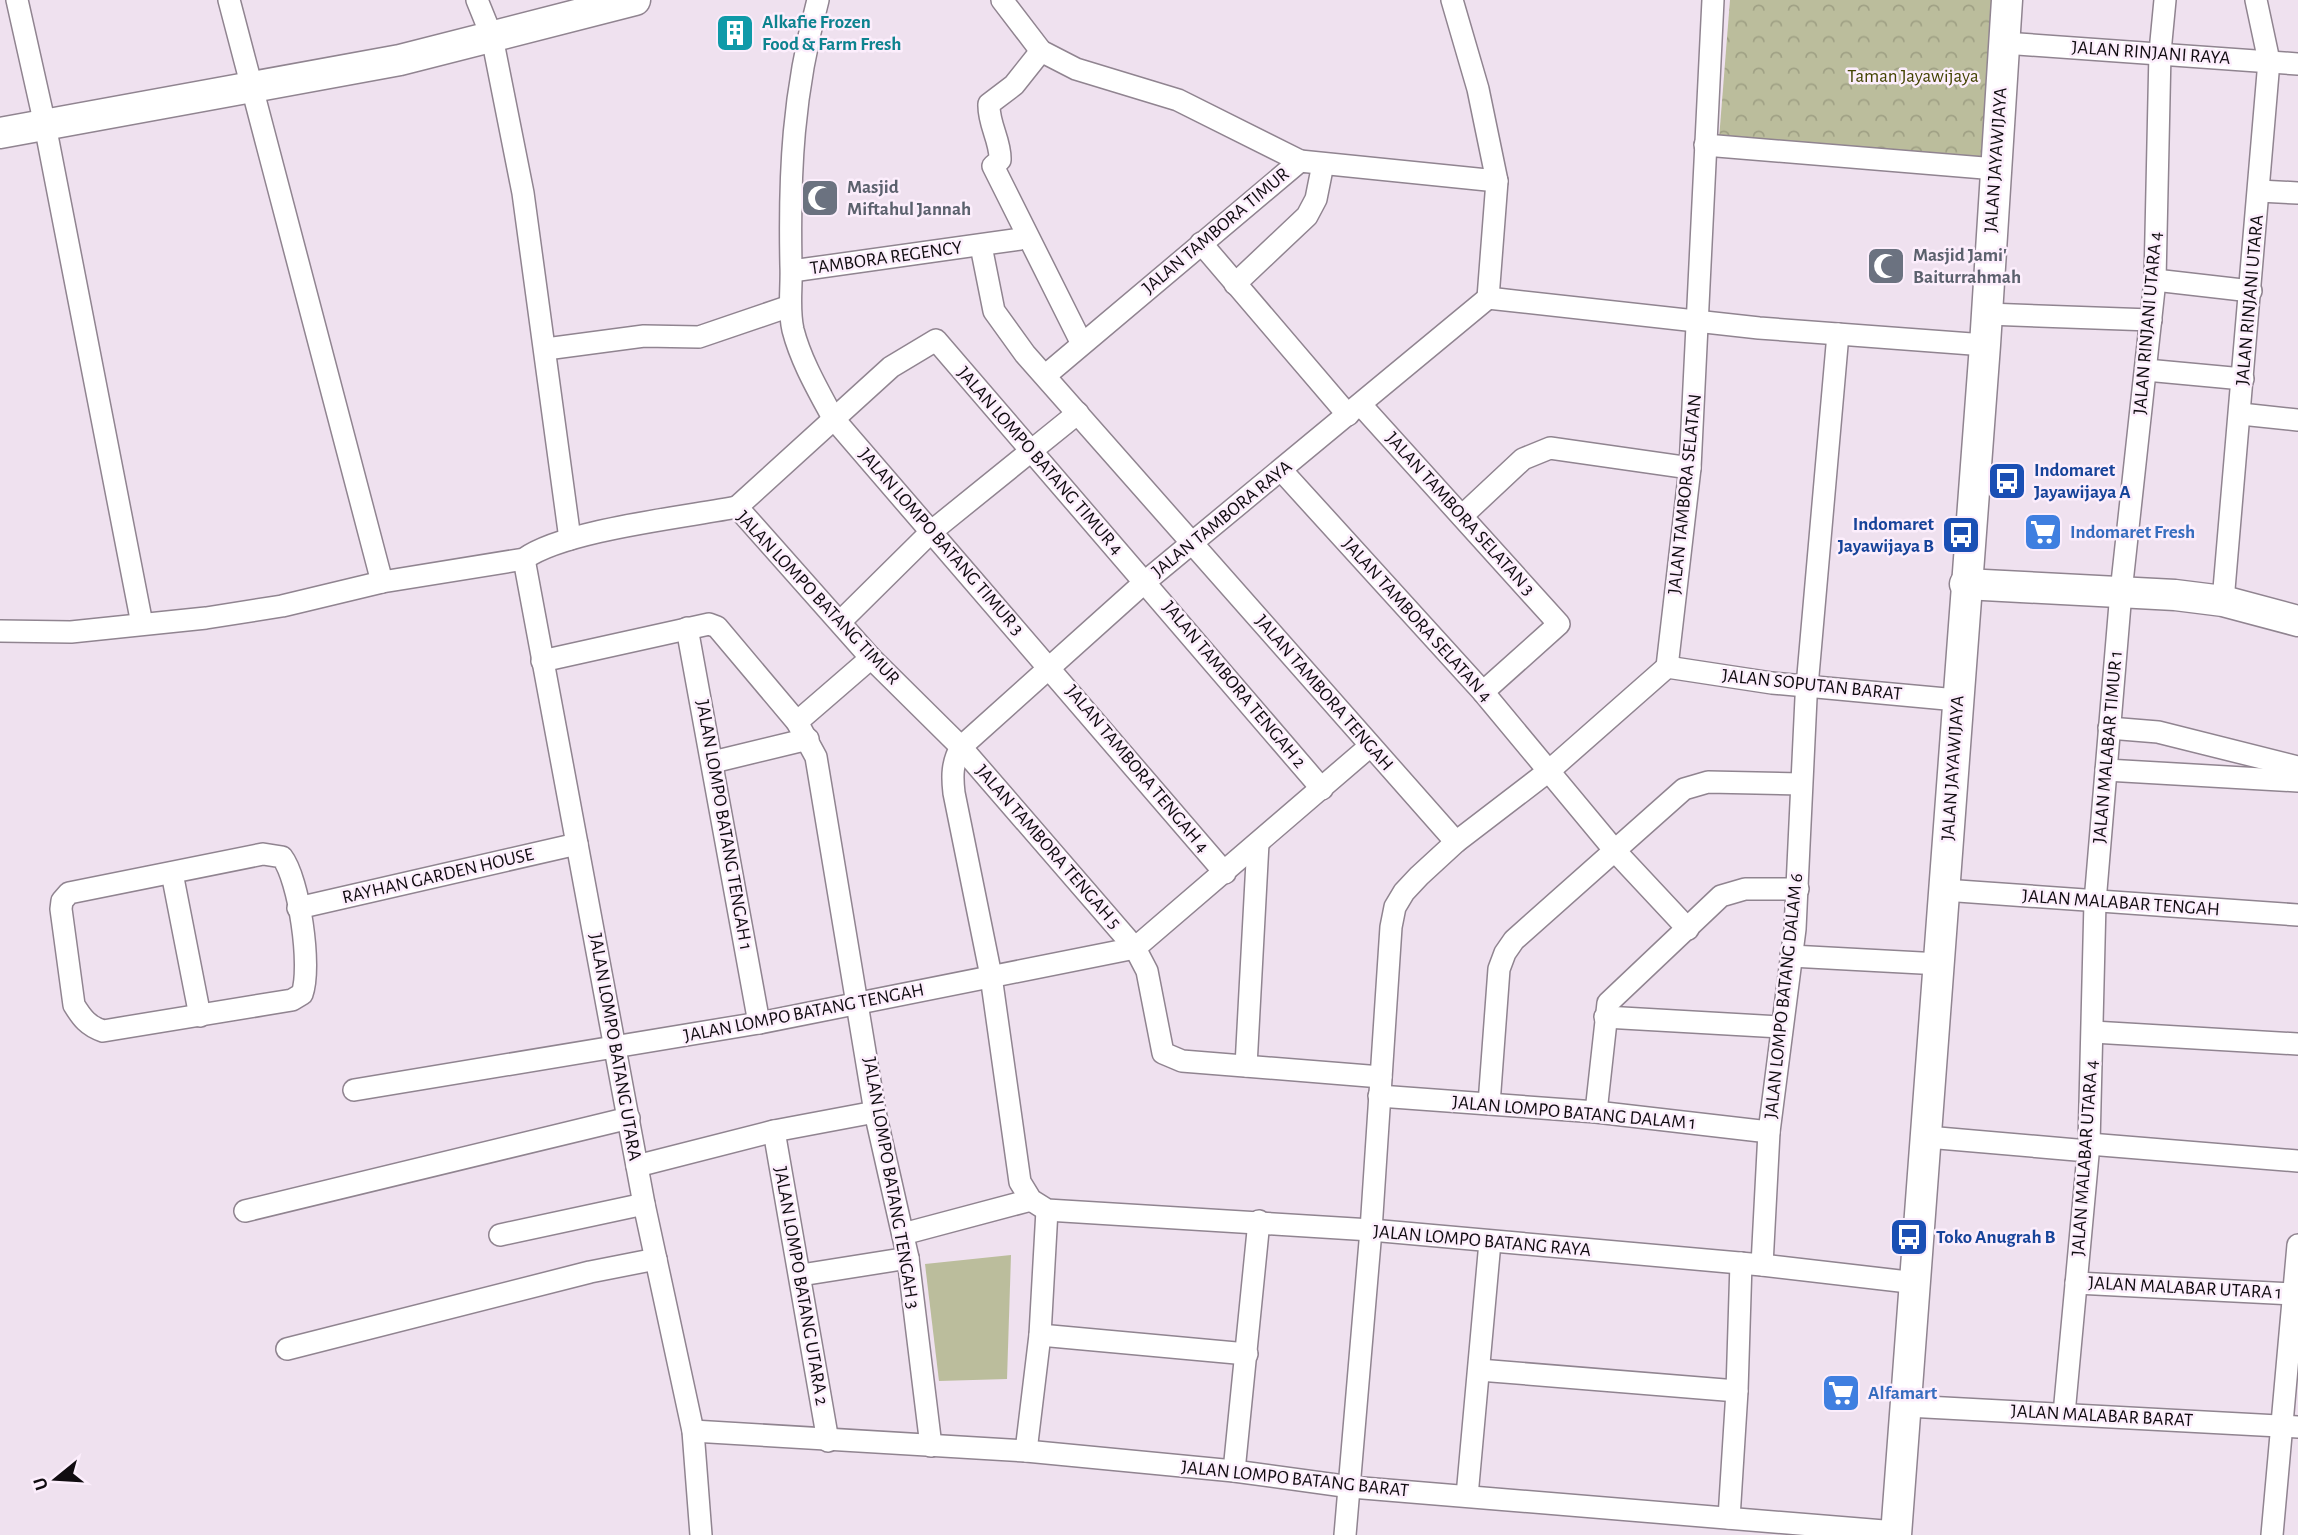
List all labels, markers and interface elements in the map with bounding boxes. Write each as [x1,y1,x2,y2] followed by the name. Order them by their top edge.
[714,12,756,54] building icon: Alkafie Frozen Food & Farm Fresh
[762,13,901,54] place label: Alkafie Frozen Food & Farm Fresh
[2071,38,2231,68] street label: JALAN RINJANI RAYA
[1847,67,1979,86] park label: Taman Jayawijaya
[1981,87,2011,233] street label: JALAN JAYAWIJAYA
[1139,164,1293,298] street label: JALAN TAMBORA TIMUR
[799,177,841,219] mosque icon: Masjid Miftahul Jannah
[847,178,971,219] place label: Masjid Miftahul Jannah
[2233,214,2267,386] street label: JALAN RINJANI UTARA
[2131,231,2165,415] street label: JALAN RINJANI UTARA 4
[809,238,963,278] street label: TAMBORA REGENCY
[1865,245,1907,287] mosque icon: Masjid Jami' Baiturrahmah
[1913,246,2021,287] place label: Masjid Jami' Baiturrahmah
[953,363,1127,559] street label: JALAN LOMPO BATANG TIMUR 4
[1665,393,1705,595] street label: JALAN TAMBORA SELATAN
[1382,429,1538,599] street label: JALAN TAMBORA SELATAN 3
[855,445,1027,639] street label: JALAN LOMPO BATANG TIMUR 3
[1149,457,1296,581] street label: JALAN TAMBORA RAYA
[1986,460,2028,502] bus stop icon: Indomaret Jayawijaya A
[2034,461,2131,502] place label: Indomaret Jayawijaya A
[733,508,903,688] street label: JALAN LOMPO BATANG TIMUR
[2022,511,2064,553] supermarket icon: Indomaret Fresh
[1940,514,1982,556] bus stop icon: Indomaret Jayawijaya B
[1838,515,1935,556] place label: Indomaret Jayawijaya B
[2070,523,2195,542] place label: Indomaret Fresh
[1339,534,1495,706] street label: JALAN TAMBORA SELATAN 4
[1159,598,1309,772] street label: JALAN TAMBORA TENGAH 2
[1251,611,1397,775] street label: JALAN TAMBORA TENGAH
[2090,650,2126,844] street label: JALAN MALABAR TIMUR 1
[1721,666,1903,704] street label: JALAN SOPUTAN BARAT
[1062,682,1212,856] street label: JALAN TAMBORA TENGAH 4
[1938,695,1968,841] street label: JALAN JAYAWIJAYA
[693,698,755,952] street label: JALAN LOMPO BATANG TENGAH 1
[972,761,1124,933] street label: JALAN TAMBORA TENGAH 5
[340,845,536,907] street label: RAYHAN GARDEN HOUSE
[1762,872,1806,1120] street label: JALAN LOMPO BATANG DALAM 6
[2022,887,2220,919] street label: JALAN MALABAR TENGAH
[586,932,644,1162] street label: JALAN LOMPO BATANG UTARA
[682,980,926,1046] street label: JALAN LOMPO BATANG TENGAH
[859,1056,923,1310] street label: JALAN LOMPO BATANG TENGAH 3
[2069,1059,2101,1257] street label: JALAN MALABAR UTARA 4
[1451,1093,1697,1133] street label: JALAN LOMPO BATANG DALAM 1
[771,1165,831,1407] street label: JALAN LOMPO BATANG UTARA 2
[1888,1216,1930,1258] bus stop icon: Toko Anugrah B
[1372,1222,1592,1260] street label: JALAN LOMPO BATANG RAYA
[1936,1228,2055,1247] place label: Toko Anugrah B
[2088,1273,2282,1303] street label: JALAN MALABAR UTARA 1
[1820,1372,1862,1414] supermarket icon: Alfamart
[1868,1384,1938,1403] place label: Alfamart
[2010,1402,2194,1430] street label: JALAN MALABAR BARAT
[21,1444,91,1514] north arrow
[1180,1458,1410,1500] street label: JALAN LOMPO BATANG BARAT
[30,1475,52,1492] text: U

